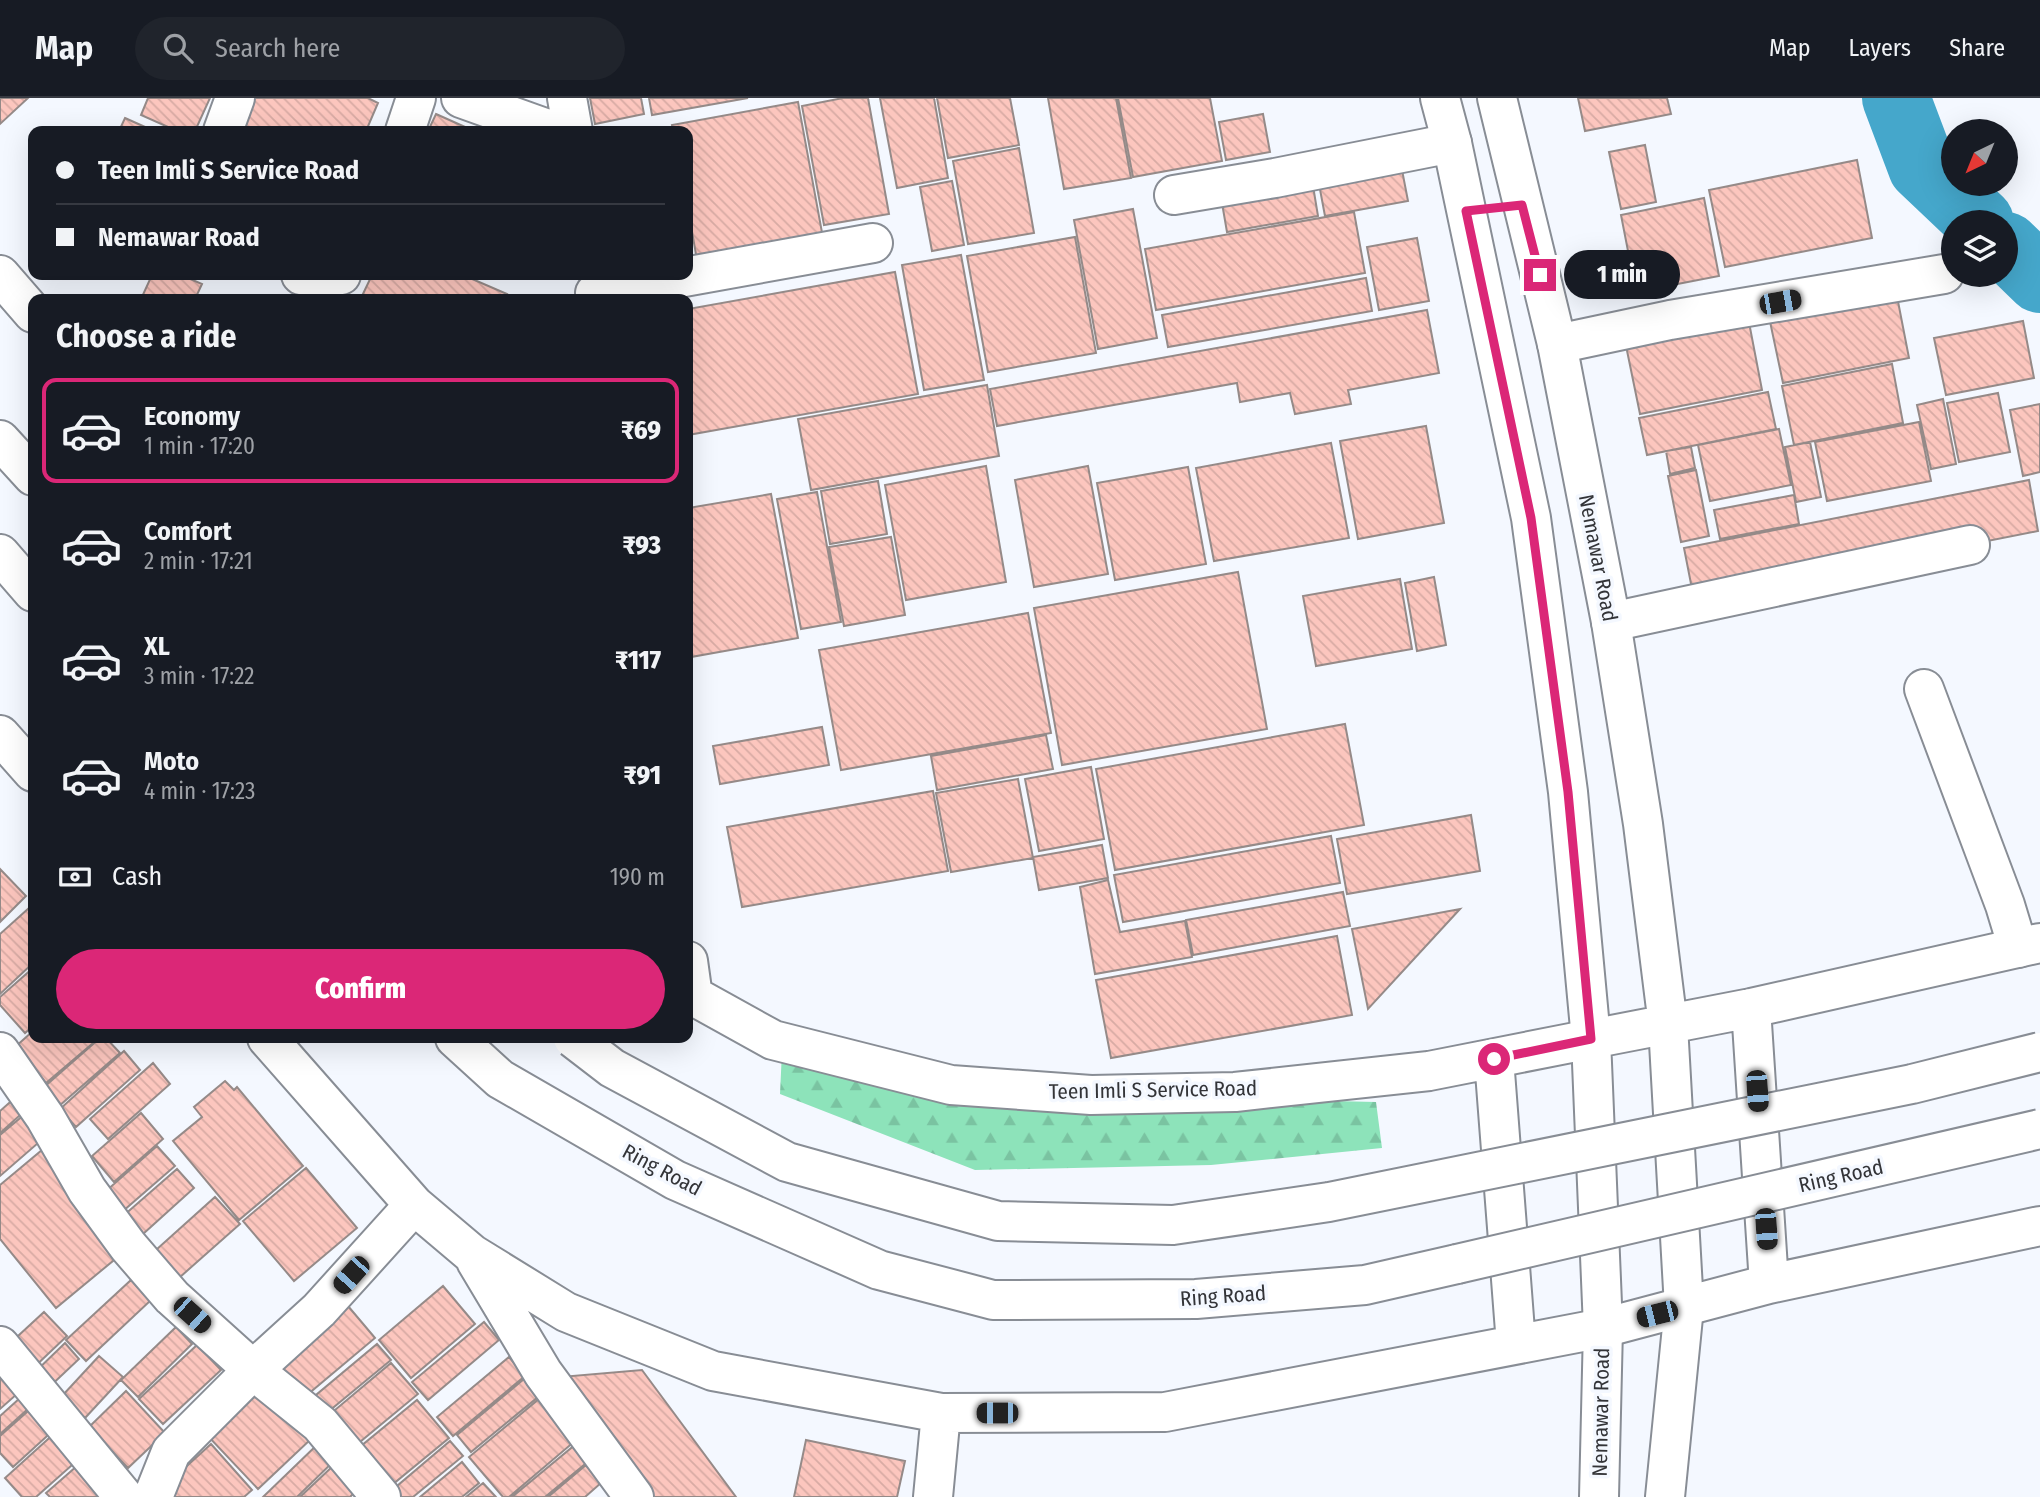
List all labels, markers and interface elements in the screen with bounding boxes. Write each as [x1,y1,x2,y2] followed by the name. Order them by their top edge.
[135,17,625,80] search box
[35,28,93,68] text: Map
[159,29,197,67] icon: search
[215,33,340,64] text: Search here
[1769,34,1811,62] text: Map
[1849,34,1911,62] text: Layers
[1949,34,2005,62] text: Share
[1941,119,2018,196] north arrow
[1941,119,2018,287] map controls
[98,155,359,186] text: Teen Imli S Service Road
[1941,210,2018,287] button: layers
[98,222,260,253] text: Nemawar Road
[1564,250,1680,300] callout: 1 min
[1524,259,1556,291] route end
[1597,260,1647,288] text: 1 min
[1758,288,1803,316] car
[56,317,237,355] text: Choose a ride
[60,399,123,462] icon: car
[144,401,240,432] text: Economy
[621,415,661,446] text: ₹69
[144,432,255,460] text: 1 min · 17:20
[1573,492,1623,624] street label: Nemawar Road
[60,514,123,577] icon: car
[144,516,232,547] text: Comfort
[622,530,661,561] text: ₹93
[144,547,253,575] text: 2 min · 17:21
[60,629,123,692] icon: car
[144,631,170,662] text: XL
[615,645,661,676] text: ₹117
[144,662,255,690] text: 3 min · 17:22
[60,744,123,807] icon: car
[144,746,199,777] text: Moto
[624,760,661,791] text: ₹91
[144,777,255,805] text: 4 min · 17:23
[56,858,94,896] icon: cash
[112,861,162,892] text: Cash
[610,863,665,891] text: 190 m
[56,949,665,1029] button: Confirm
[1478,1043,1510,1075] route start
[1746,1069,1769,1113] car
[1049,1075,1257,1105] street label: Teen Imli S Service Road
[618,1138,706,1202] street label: Ring Road
[1796,1154,1886,1198] street label: Ring Road
[1755,1207,1778,1251] car
[330,1252,373,1298] car
[1179,1280,1267,1312] street label: Ring Road
[170,1293,215,1337] car
[1635,1299,1680,1329] car
[1587,1347,1615,1477] street label: Nemawar Road
[977,1403,1019,1424] car

